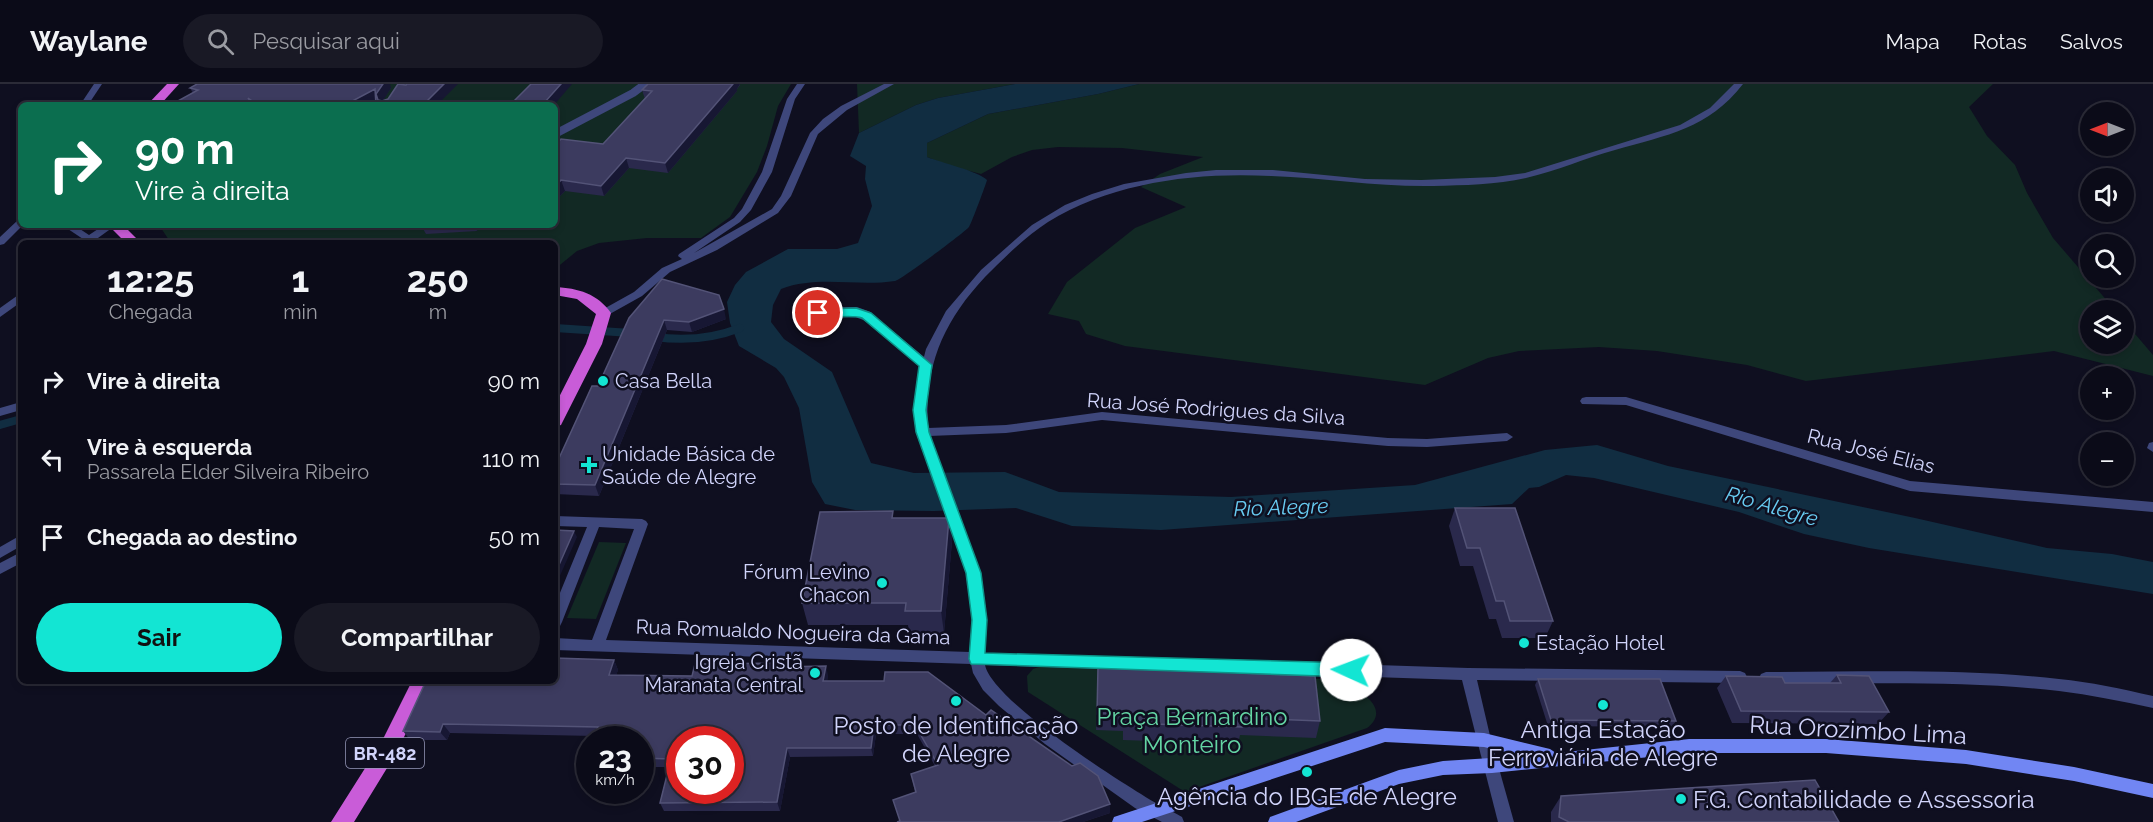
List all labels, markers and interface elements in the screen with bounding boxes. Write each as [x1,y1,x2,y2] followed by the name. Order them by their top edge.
[183,14,603,68] search box
[30,25,147,58] text: Waylane
[204,25,237,58] icon: search
[252,28,400,54] text: Pesquisar aqui
[1886,29,1940,54] text: Mapa
[1973,29,2027,54] text: Rotas
[2060,29,2123,54] text: Salvos
[2080,102,2134,156] north arrow
[2080,102,2134,486] map controls
[135,125,235,174] text: 90 m
[36,126,114,204] icon: right
[2080,168,2134,222] button: sound
[135,175,290,206] text: Vire à direita
[2080,234,2134,288] button: search
[107,258,194,300] text: 12:25
[292,258,309,300] text: 1
[407,258,469,300] text: 250
[792,287,843,338] pin
[801,296,834,329] icon: arrive
[109,300,192,324] text: Chegada
[283,300,318,324] text: min
[429,300,447,324] text: m
[2080,300,2134,354] button: layers
[36,365,69,398] icon: right
[2080,366,2134,420] button: +
[87,368,220,394] text: Vire à direita
[488,368,540,394] text: 90 m
[615,369,712,393] place label: Casa Bella
[596,374,610,388] marker: Casa Bella
[1086,388,1346,430] street label: Rua José Rodrigues da Silva
[1805,424,1937,478] street label: Rua José Elias
[2080,432,2134,486] button: −
[87,434,252,460] text: Vire à esquerda
[602,442,775,489] place label: Unidade Básica de Saúde de Alegre
[36,443,69,476] icon: left
[482,446,540,472] text: 110 m
[580,456,598,474] marker: Unidade Básica de Saúde de Alegre
[87,460,369,484] text: Passarela Elder Silveira Ribeiro
[1723,481,1821,531] water label: Rio Alegre
[1233,493,1329,521] water label: Rio Alegre
[36,521,69,554] icon: arrive
[87,524,297,550] text: Chegada ao destino
[489,524,540,550] text: 50 m
[743,560,870,607] place label: Fórum Levino Chacon
[875,576,889,590] marker: Fórum Levino Chacon
[36,603,282,672] button: Sair
[294,603,540,672] button: Compartilhar
[635,615,951,649] street label: Rua Romualdo Nogueira da Gama
[1536,631,1665,655] place label: Estação Hotel
[1517,636,1531,650] marker: Estação Hotel
[1319,638,1383,702] position arrow
[645,650,804,697] place label: Igreja Cristã Maranata Central
[808,666,822,680] marker: Igreja Cristã Maranata Central
[949,694,963,708] marker: Posto de Identificação de Alegre
[1596,698,1610,712] marker: Antiga Estação Ferroviária de Alegre
[1097,702,1287,759] park label: Praça Bernardino Monteiro
[1749,710,1967,750] street label: Rua Orozimbo Lima
[834,711,1078,768] place label: Posto de Identificação de Alegre
[1488,715,1718,772] place label: Antiga Estação Ferroviária de Alegre
[666,726,744,804] speed limit sign: 30
[346,738,424,768] road number: BR-482
[598,740,632,775] text: 23
[1300,765,1314,779] marker: Agência do IBGE de Alegre
[595,771,635,789] text: km/h
[1157,782,1457,811] place label: Agência do IBGE de Alegre
[1693,785,2035,814] place label: F.G. Contabilidade e Assessoria
[1674,792,1688,806] marker: F.G. Contabilidade e Assessoria

